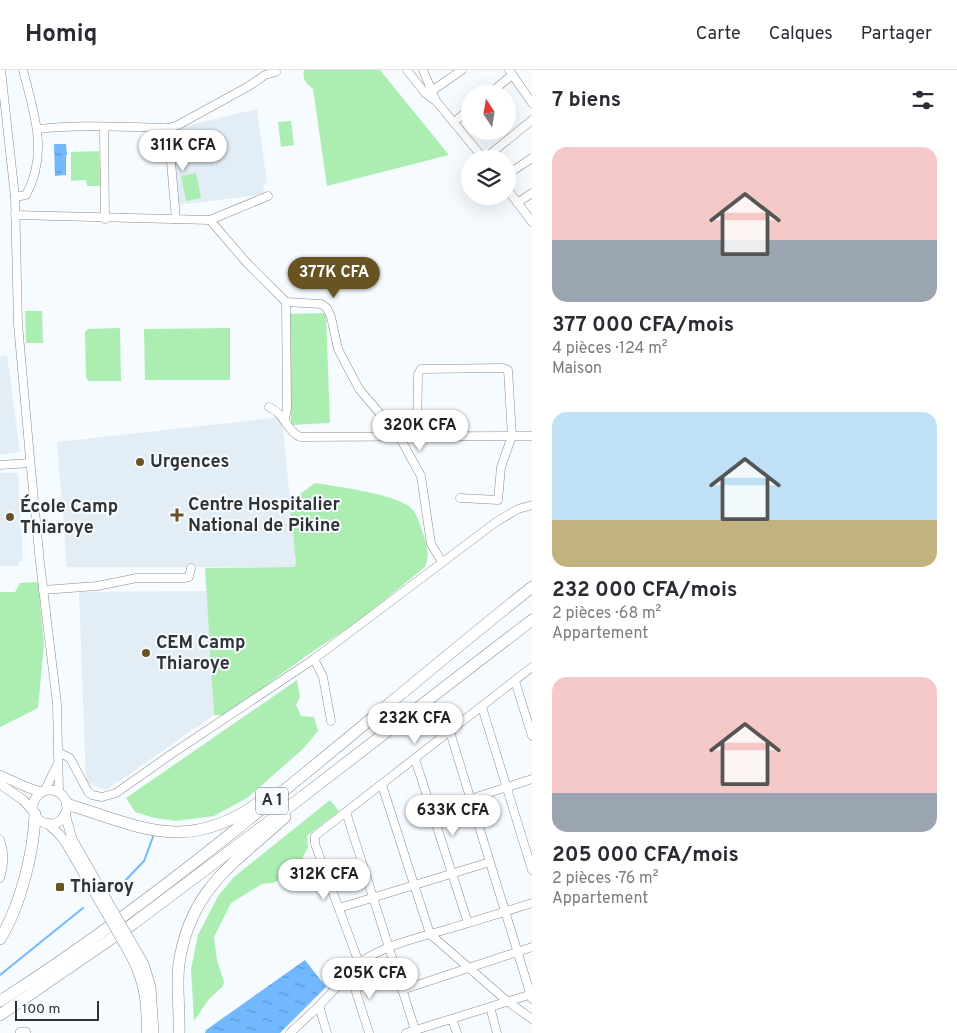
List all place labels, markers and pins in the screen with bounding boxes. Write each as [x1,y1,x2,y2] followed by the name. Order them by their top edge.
[131,129,235,172] pin: 311K CFA
[282,256,386,299] pin: 377K CFA
[368,410,472,452] pin: 320K CFA
[150,451,229,474] place label: Urgences
[134,456,146,468] marker: Urgences
[20,494,118,540] place label: École Camp Thiaroye
[188,494,341,538] place label: Centre Hospitalier National de Pikine
[170,508,184,522] marker: Centre Hospitalier National de Pikine
[4,511,16,523] marker: École Camp Thiaroye
[156,632,245,676] place label: CEM Camp Thiaroye
[140,647,152,659] marker: CEM Camp Thiaroye
[363,702,467,745] pin: 232K CFA
[401,794,505,837] pin: 633K CFA
[272,858,376,901] pin: 312K CFA
[70,876,134,899] place label: Thiaroy
[54,881,66,893] marker: Thiaroy
[318,958,422,1000] pin: 205K CFA

